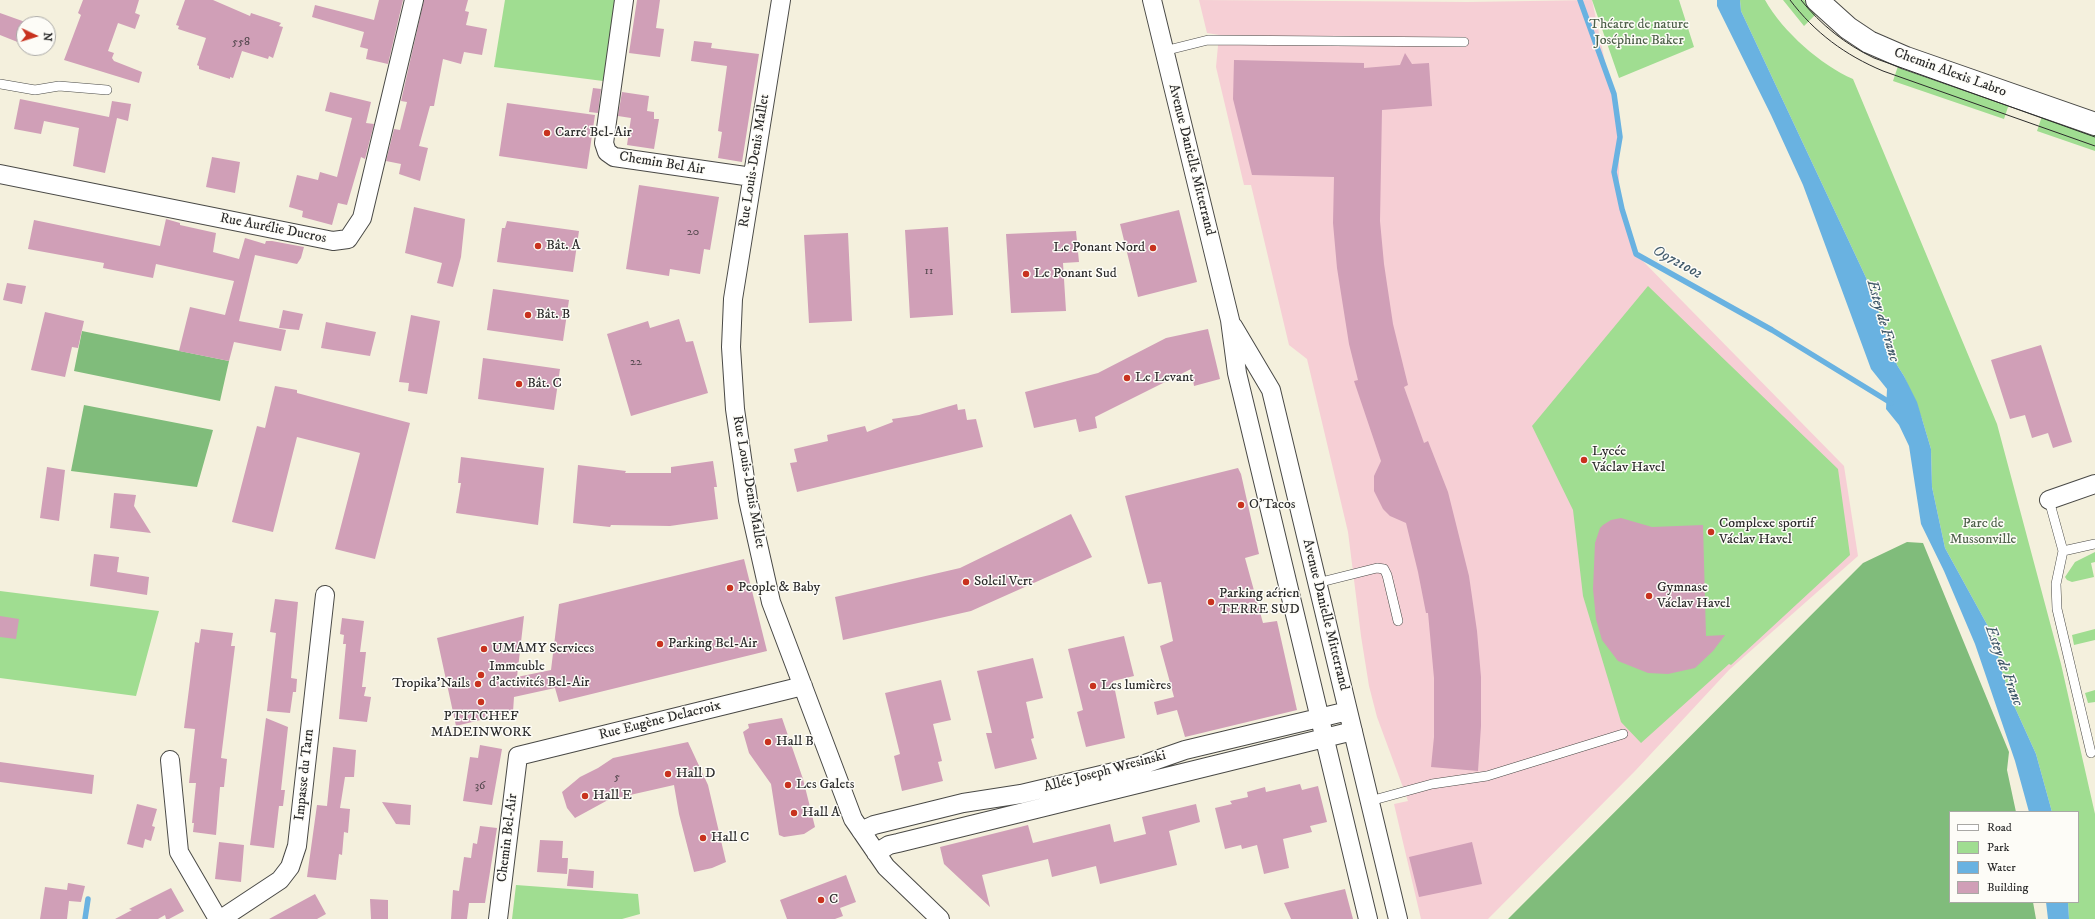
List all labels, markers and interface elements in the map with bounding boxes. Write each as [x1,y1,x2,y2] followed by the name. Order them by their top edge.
[16,16,56,56] north arrow
[1589,17,1689,50] park label: Théatre de nature Joséphine Baker
[40,32,54,42] text: N
[232,36,250,50] house number: 558
[1891,45,2009,101] street label: Chemin Alexis Labro
[1164,83,1218,237] street label: Avenue Danielle Mitterrand
[736,93,774,229] street label: Rue Louis-Denis Mallet
[555,125,632,141] place label: Carré Bel-Air
[542,128,552,138] marker: Carré Bel-Air
[618,149,706,179] street label: Chemin Bel Air
[218,210,328,248] street label: Rue Aurélie Ducros
[687,226,699,240] house number: 20
[546,238,581,254] place label: Bât. A
[1053,240,1145,256] place label: Le Ponant Nord
[533,241,543,251] marker: Bât. A
[1649,242,1705,284] water label: O9721002
[1148,243,1158,253] marker: Le Ponant Nord
[925,265,933,279] house number: 11
[1034,266,1117,282] place label: Le Ponant Sud
[1021,269,1031,279] marker: Le Ponant Sud
[1862,278,1902,364] water label: Estey de Franc
[536,307,570,323] place label: Bât. B
[523,310,533,320] marker: Bât. B
[630,356,642,370] house number: 22
[1135,370,1194,386] place label: Le Levant
[1122,373,1132,383] marker: Le Levant
[527,376,562,392] place label: Bât. C
[514,379,524,389] marker: Bât. C
[728,414,768,550] street label: Rue Louis-Denis Mallet
[1592,444,1665,476] place label: Lycée Václav Havel
[1579,455,1589,465] marker: Lycée Václav Havel
[1249,497,1296,513] place label: O'Tacos
[1236,500,1246,510] marker: O'Tacos
[1719,516,1814,548] place label: Complexe sportif Václav Havel
[1950,516,2016,548] park label: Parc de Mussonville
[1706,527,1716,537] marker: Complexe sportif Václav Havel
[1298,538,1352,692] street label: Avenue Danielle Mitterrand
[974,574,1032,590] place label: Soleil Vert
[961,577,971,587] marker: Soleil Vert
[738,580,820,596] place label: People & Baby
[1657,580,1730,612] place label: Gymnase Václav Havel
[725,583,735,593] marker: People & Baby
[1219,586,1300,618] place label: Parking aérien TERRE SUD
[1644,591,1654,601] marker: Gymnase Václav Havel
[1206,597,1216,607] marker: Parking aérien TERRE SUD
[1980,623,2026,709] water label: Estey de Franc
[668,636,757,652] place label: Parking Bel-Air
[655,639,665,649] marker: Parking Bel-Air
[492,641,594,657] place label: UMAMY Services
[479,644,489,654] marker: UMAMY Services
[489,659,589,692] place label: Immeuble d'activités Bel-Air
[476,670,486,680] marker: Immeuble d'activités Bel-Air
[392,676,470,692] place label: Tropika'Nails
[1101,678,1171,694] place label: Les lumières
[473,679,483,689] marker: Tropika'Nails
[1088,681,1098,691] marker: Les lumières
[476,697,486,707] marker: PTITCHEF MADEINWORK
[597,698,723,744] street label: Rue Eugène Delacroix
[431,709,531,742] place label: PTITCHEF MADEINWORK
[292,728,318,822] street label: Impasse du Tarn
[776,734,814,750] place label: Hall B
[763,737,773,747] marker: Hall B
[1042,748,1168,796] street label: Allée Joseph Wresinski
[676,766,716,782] place label: Hall D
[663,769,673,779] marker: Hall D
[614,771,620,785] house number: 5
[796,777,854,793] place label: Les Galets
[475,780,485,794] house number: 36
[783,780,793,790] marker: Les Galets
[593,788,632,804] place label: Hall E
[580,791,590,801] marker: Hall E
[494,793,522,883] street label: Chemin Bel-Air
[802,805,840,821] place label: Hall A
[789,808,799,818] marker: Hall A
[1949,811,2079,903] legend
[1987,820,2012,835] text: Road
[711,830,749,846] place label: Hall C
[698,833,708,843] marker: Hall C
[1987,840,2009,855] text: Park
[1987,860,2016,875] text: Water
[1987,880,2028,895] text: Building
[829,892,838,908] place label: C
[816,895,826,905] marker: C

